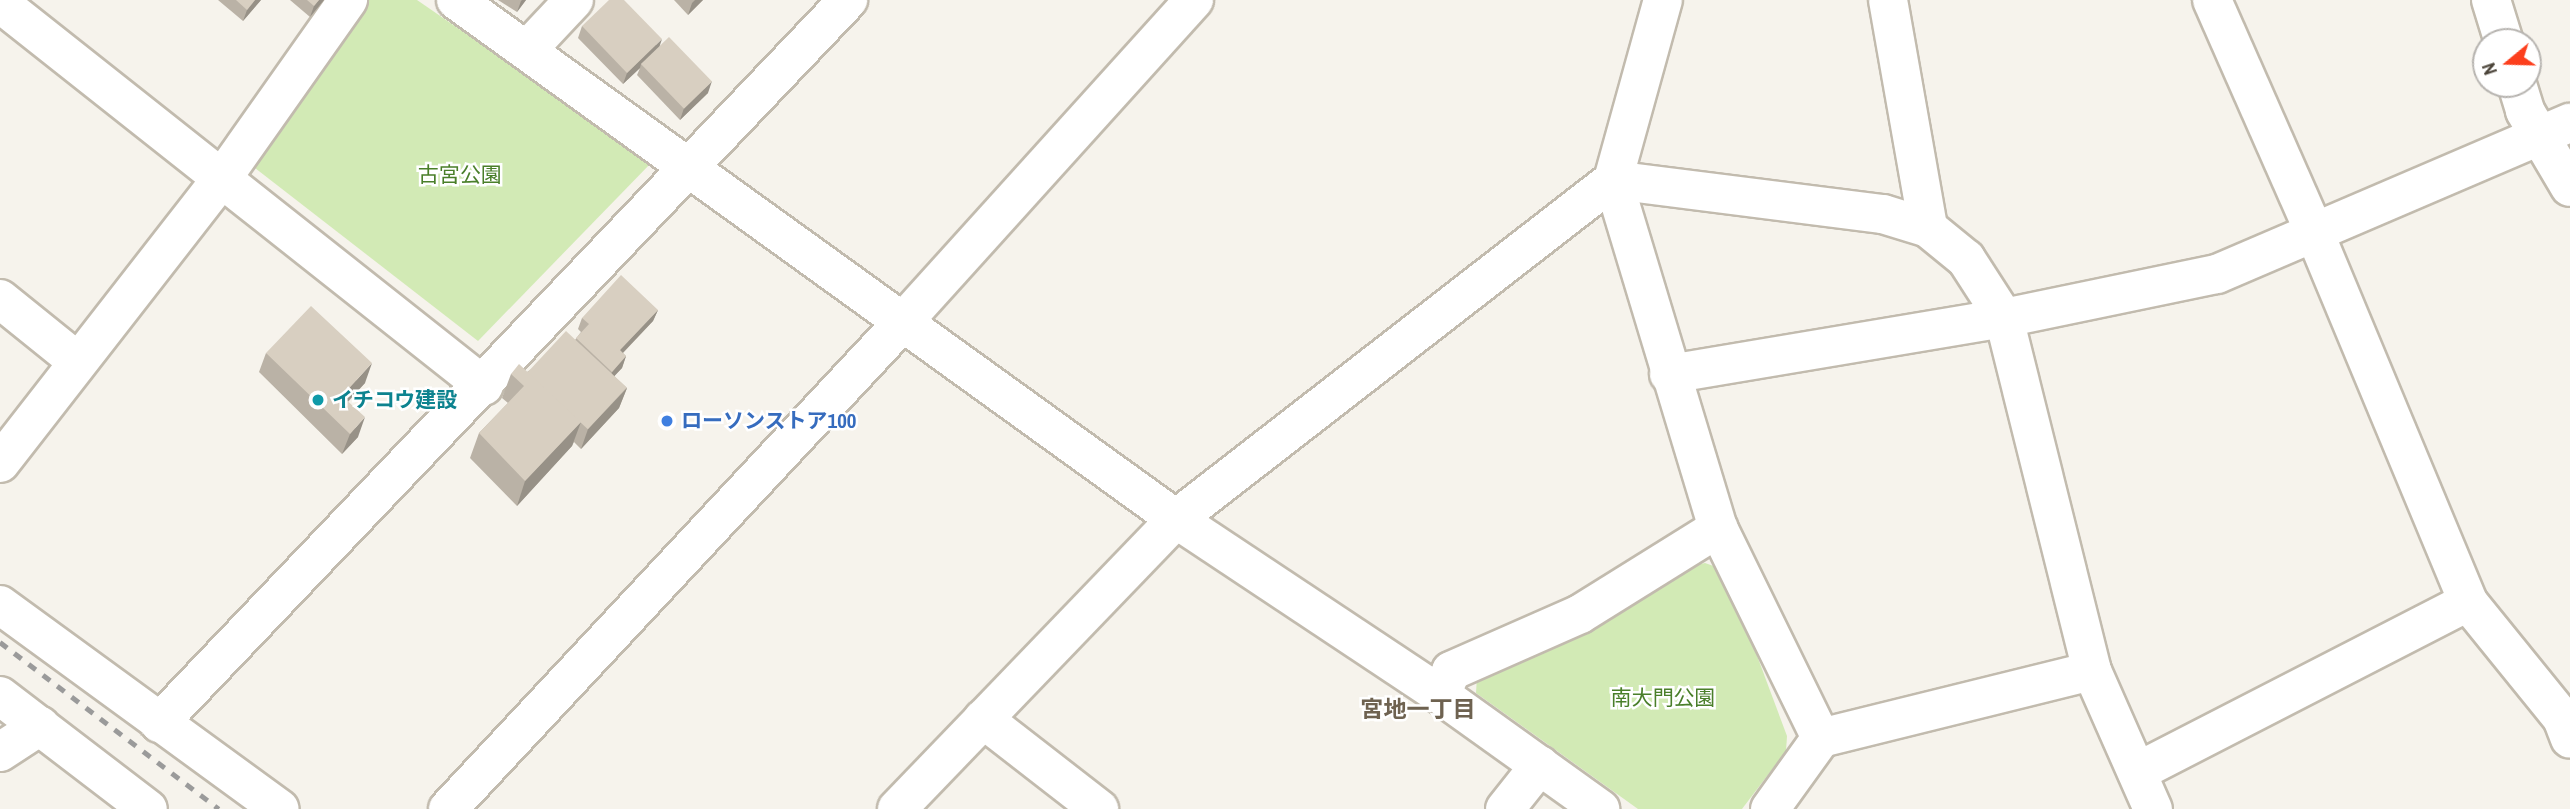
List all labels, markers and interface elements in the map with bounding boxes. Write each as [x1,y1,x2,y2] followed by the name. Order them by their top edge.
[2472,28,2542,98] north arrow
[2475,60,2503,79] text: N
[418,162,502,188] park label: 古宮公園
[332,387,458,413] place label: イチコウ建設
[310,392,326,408] marker: イチコウ建設
[681,408,857,434] place label: ローソンストア100
[659,413,675,429] marker: ローソンストア100
[1611,685,1715,711] park label: 南大門公園
[1361,695,1475,723] district label: 宮地一丁目

